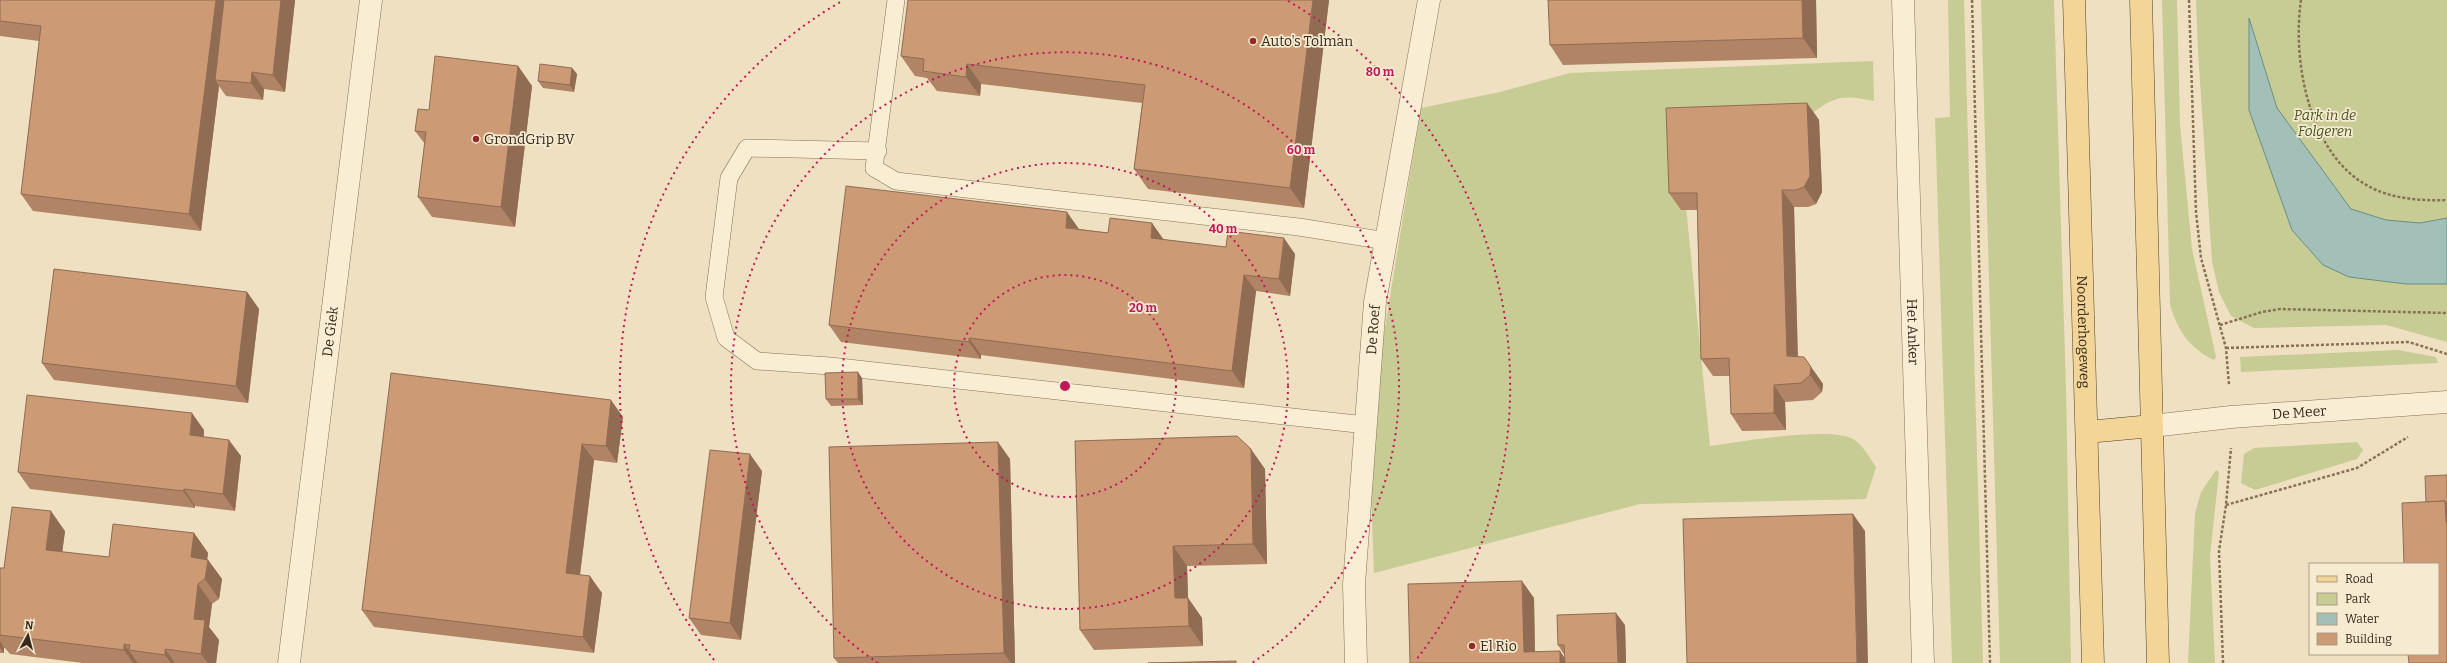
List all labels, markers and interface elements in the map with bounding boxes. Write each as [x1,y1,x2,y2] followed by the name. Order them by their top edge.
[1261,33,1353,50] place label: Auto's Tolman
[1248,36,1258,46] marker: Auto's Tolman
[1366,65,1395,79] text: 80 m
[2294,107,2356,140] park label: Park in de Folgeren
[484,131,575,148] place label: GrondGrip BV
[471,134,481,144] marker: GrondGrip BV
[1287,143,1316,157] text: 60 m
[1209,222,1238,236] text: 40 m
[2073,275,2093,389] street label: Noorderhogeweg
[1903,298,1922,365] street label: Het Anker
[1129,301,1158,315] text: 20 m
[1363,303,1384,355] street label: De Roef
[319,305,342,358] street label: De Giek
[1058,379,1072,393] centre of rings
[2272,402,2327,423] street label: De Meer
[2309,563,2439,655] legend
[2345,572,2373,586] text: Road
[2345,592,2371,606] text: Park
[2345,612,2380,626] text: Water
[8,615,48,655] north arrow
[24,619,35,633] text: N
[2345,632,2392,646] text: Building
[1480,638,1517,655] place label: El Rio
[1467,641,1477,651] marker: El Rio

